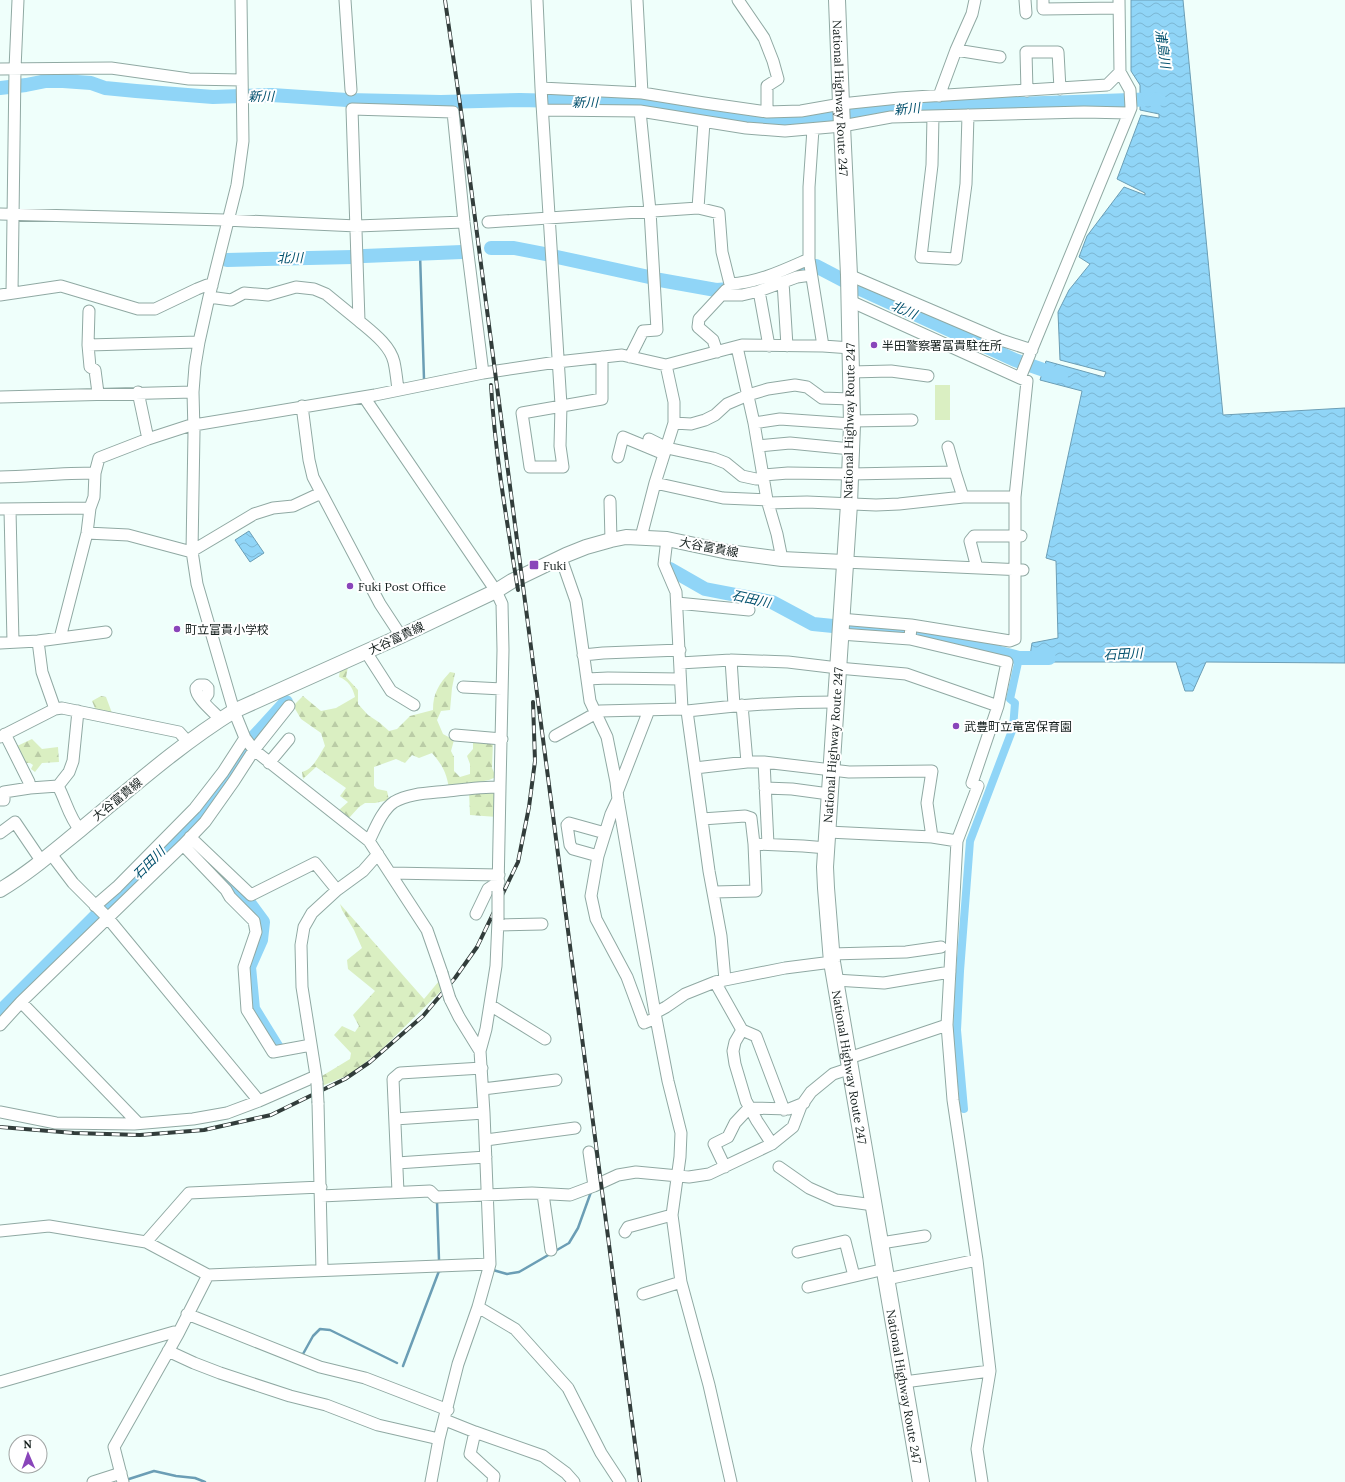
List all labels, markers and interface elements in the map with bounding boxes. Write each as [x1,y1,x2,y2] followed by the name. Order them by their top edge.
[830,20,852,177] street label: National Highway Route 247
[1152,28,1174,71] water label: 浦島川
[248,88,276,105] water label: 新川
[572,94,600,111] water label: 新川
[893,99,923,119] water label: 新川
[277,249,305,267] water label: 北川
[889,297,921,324] water label: 北川
[882,338,1002,353] place label: 半田警察署冨貴駐在所
[869,340,879,350] marker: 半田警察署冨貴駐在所
[840,342,858,499] street label: National Highway Route 247
[678,534,740,560] street label: 大谷富貴線
[543,558,566,573] place label: Fuki
[528,559,540,571] marker: Fuki
[358,579,447,594] place label: Fuki Post Office
[345,581,355,591] marker: Fuki Post Office
[730,587,774,612] water label: 石田川
[366,619,426,657] street label: 大谷富貴線
[185,622,269,637] place label: 町立富貴小学校
[172,624,182,634] marker: 町立富貴小学校
[1103,644,1145,664] water label: 石田川
[820,666,846,823] street label: National Highway Route 247
[964,719,1072,734] place label: 武豊町立竜宮保育園
[951,721,961,731] marker: 武豊町立竜宮保育園
[89,774,145,824] street label: 大谷富貴線
[129,842,170,883] water label: 石田川
[829,989,871,1146] street label: National Highway Route 247
[884,1308,925,1465] street label: National Highway Route 247
[8,1434,48,1474] north arrow
[23,1437,33,1451] text: N

